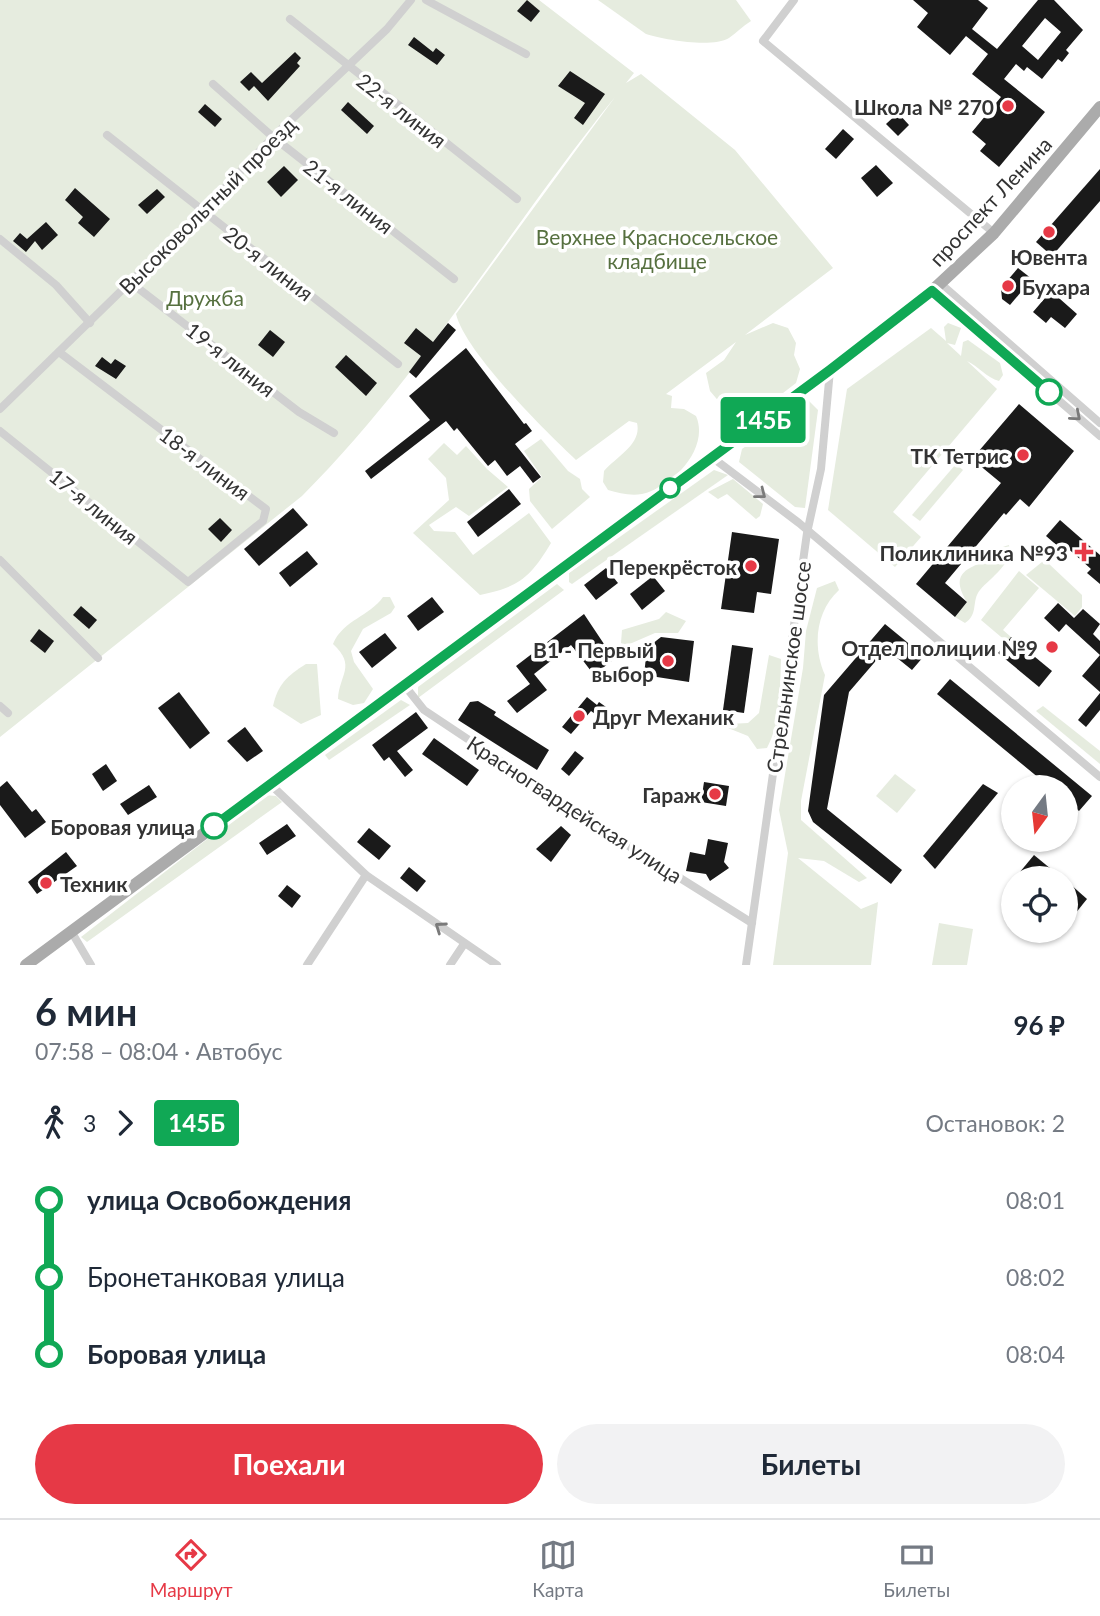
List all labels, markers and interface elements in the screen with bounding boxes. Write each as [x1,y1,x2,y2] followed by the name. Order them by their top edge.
[352,67,452,153] street label: 22-я линия
[854,94,994,119] place label: Школа № 270
[1000,98,1016,114] marker: Школа № 270
[113,111,301,299] street label: Высоковольтный проезд
[924,131,1056,271] street label: проспект Ленина
[299,153,399,239] street label: 21-я линия
[219,220,319,306] street label: 20-я линия
[536,224,778,273] park label: Верхнее Красносельское кладбище
[1041,224,1057,240] marker: Ювента
[1010,244,1088,269] place label: Ювента
[1022,274,1090,299] place label: Бухара
[1000,278,1016,294] marker: Бухара
[166,285,244,310] park label: Дружба
[181,316,281,402] street label: 19-я линия
[1036,379,1062,405] unlabelled marker
[714,397,812,443] line badge: 145Б
[735,405,791,434] text: 145Б
[1068,408,1081,420] one-way arrow
[155,421,255,505] street label: 18-я линия
[910,443,1009,468] place label: ТК Тетрис
[1015,447,1031,463] marker: ТК Тетрис
[45,463,143,549] street label: 17-я линия
[660,478,680,498] unlabelled marker
[753,486,766,499] one-way arrow
[879,540,1068,565] place label: Поликлиника №93
[1074,542,1094,562] marker: Поликлиника №93
[609,554,738,579] place label: Перекрёсток
[743,558,759,574] marker: Перекрёсток
[761,559,815,775] street label: Стрельнинское шоссе
[841,635,1038,660] place label: Отдел полиции №9
[533,637,654,686] place label: В1 - Первый выбор
[1044,639,1060,655] marker: Отдел полиции №9
[660,653,676,669] marker: В1 - Первый выбор
[593,704,735,729] place label: Друг Механик
[571,708,587,724] marker: Друг Механик
[463,730,687,888] street label: Красногвардейская улица
[1001,775,1078,852] north arrow
[1001,775,1078,943] map controls
[642,782,701,807] place label: Гараж
[707,786,723,802] marker: Гараж
[201,813,227,839] marker: Боровая улица
[50,814,195,839] place label: Боровая улица
[1001,866,1078,943] button: locate
[60,871,128,896] place label: Техник
[38,875,54,891] marker: Техник
[435,923,448,935] one-way arrow
[35,988,137,1034] text: 6 мин
[1013,1009,1065,1041] text: 96 ₽
[35,1037,283,1065] text: 07:58 – 08:04 · Автобус
[35,1104,73,1142] icon: walk
[106,1104,144,1142] icon: forward
[168,1108,225,1137] text: 145Б
[83,1109,96,1137] text: 3
[925,1109,1065,1137] text: Остановок: 2
[87,1184,351,1216] text: улица Освобождения
[1006,1186,1065,1214] text: 08:01
[87,1261,345,1293] text: Бронетанковая улица
[1006,1263,1065,1291] text: 08:02
[87,1338,266,1370] text: Боровая улица
[1006,1340,1065,1368] text: 08:04
[35,1424,543,1504] button: Поехали
[557,1424,1065,1504] button: Билеты
[150,1536,233,1601] tab: Маршрут
[532,1536,584,1601] tab: Карта
[883,1536,950,1601] tab: Билеты

